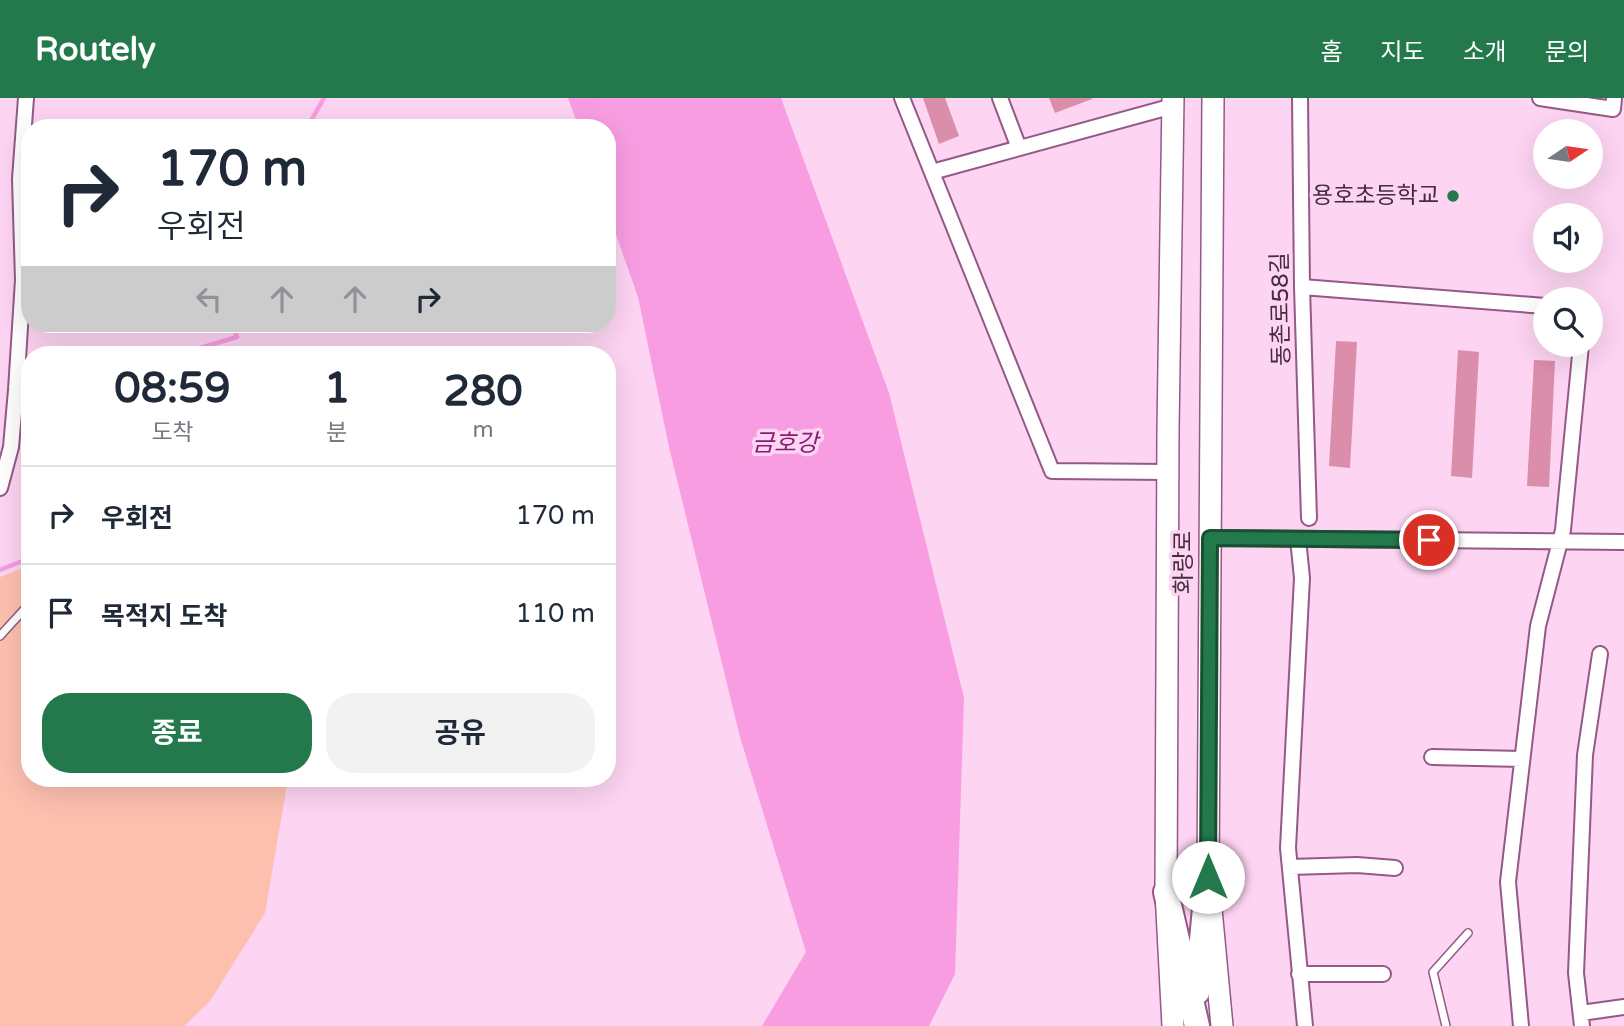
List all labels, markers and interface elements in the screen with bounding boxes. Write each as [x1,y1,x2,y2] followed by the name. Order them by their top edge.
[35,30,156,69] text: Routely
[1320,38,1342,67] text: 홈
[1380,38,1425,67] text: 지도
[1463,38,1507,67] text: 소개
[1545,38,1589,67] text: 문의
[1533,119,1603,189] north arrow
[1533,119,1603,357] map controls
[157,140,307,199] text: 170 m
[42,147,133,238] icon: right
[1312,182,1439,210] place label: 용호초등학교
[1445,188,1461,204] marker: 용호초등학교
[1533,203,1603,273] button: sound
[157,208,245,246] text: 우회전
[1266,252,1296,366] street label: 동촌로58길
[190,280,228,318] icon: left
[263,280,301,318] icon: ahead
[336,280,374,318] icon: ahead
[409,280,447,318] icon: right
[1533,287,1603,357] button: search
[114,363,231,414] text: 08:59
[324,363,350,414] text: 1
[444,366,523,417] text: 280
[473,416,494,444] text: m
[151,419,194,447] text: 도착
[327,419,348,447] text: 분
[752,429,821,458] water label: 금호강
[42,496,80,534] icon: right
[515,500,595,531] text: 170 m
[101,503,173,534] text: 우회전
[1399,510,1459,570] pin
[1410,521,1448,559] icon: arrive
[1170,530,1198,594] street label: 화랑로
[42,594,80,632] icon: arrive
[515,598,595,629] text: 110 m
[101,601,227,632] text: 목적지 도착
[42,693,312,773] button: 종료
[326,693,595,773] button: 공유
[1171,840,1245,914] position arrow

